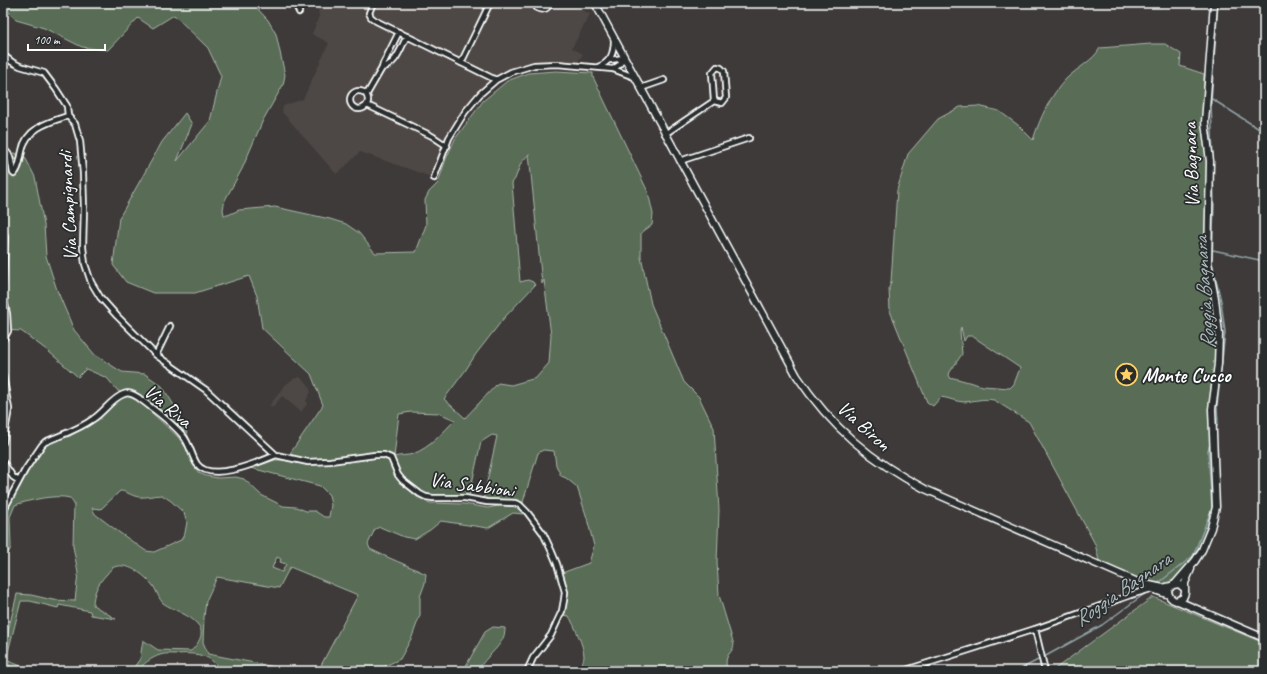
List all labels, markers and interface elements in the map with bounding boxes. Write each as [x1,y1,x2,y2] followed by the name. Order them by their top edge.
[28,26,105,52] scale bar
[34,32,61,48] text: 100 m
[1177,120,1205,208] street label: Via Bagnara
[53,148,83,261] street label: Via Campignardi
[1187,234,1221,350] water label: Roggia Bagnara
[1114,362,1140,388] place icon: Monte Cucco
[1142,363,1232,388] place label: Monte Cucco
[139,379,198,434] street label: Via Riva
[832,395,897,457] street label: Via Biron
[428,467,518,504] street label: Via Sabbioni
[1068,545,1178,632] water label: Roggia Bagnara

